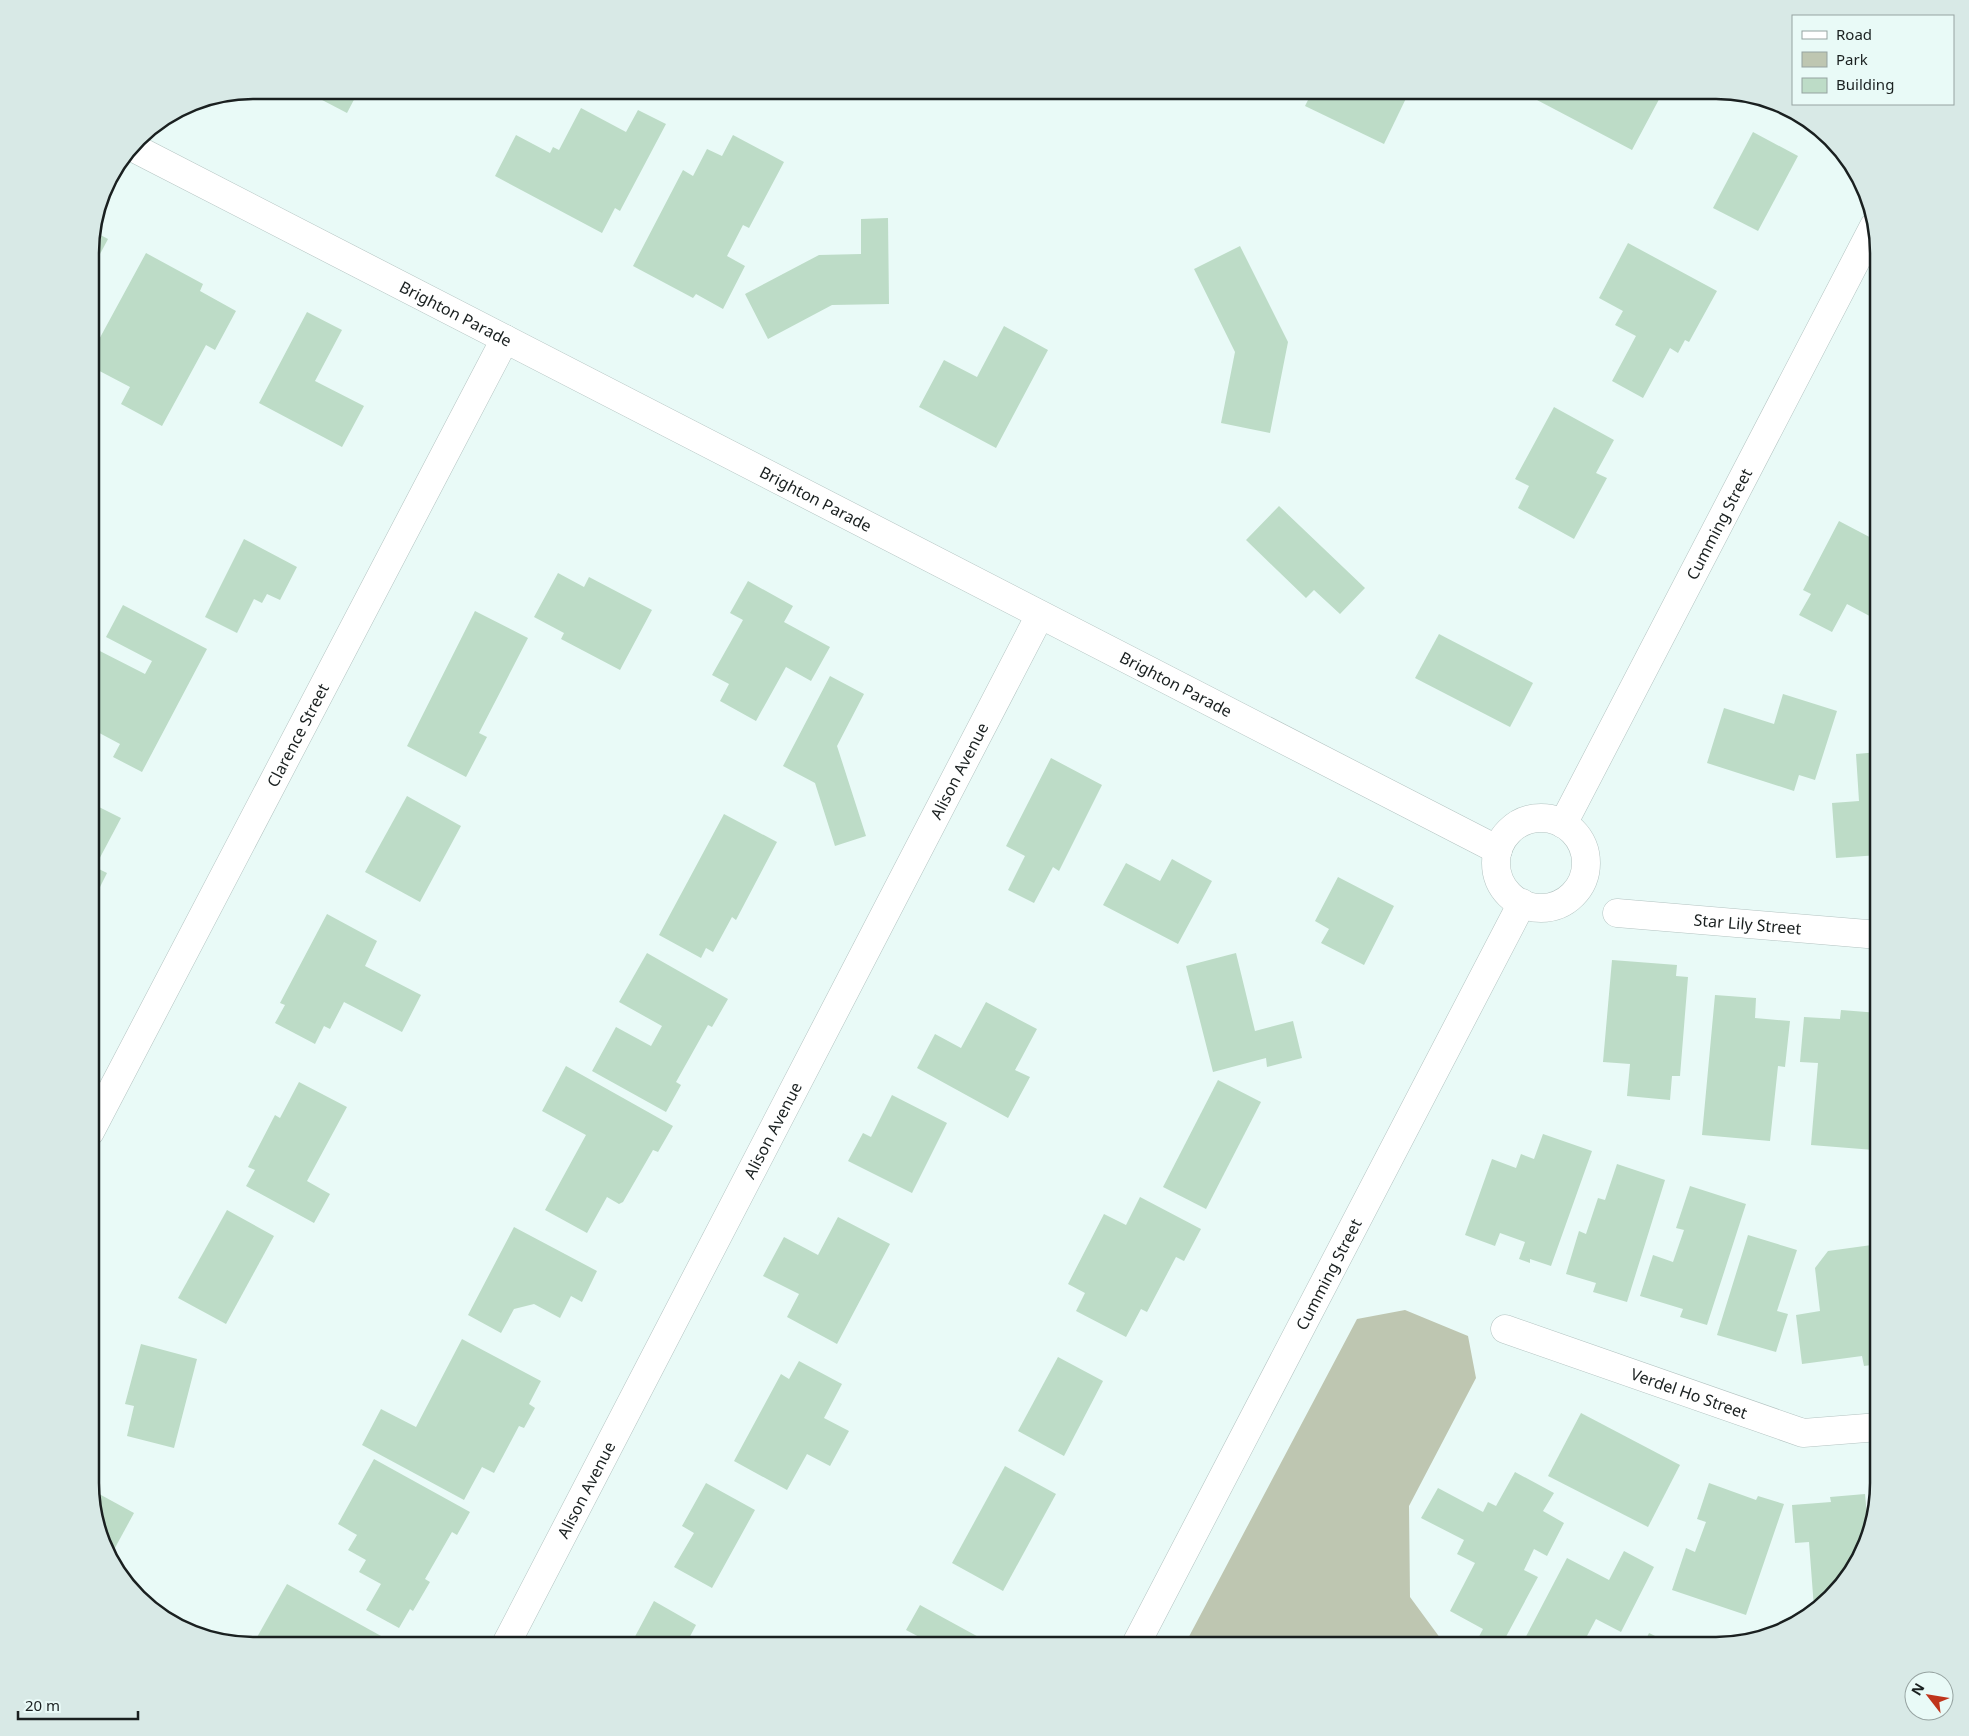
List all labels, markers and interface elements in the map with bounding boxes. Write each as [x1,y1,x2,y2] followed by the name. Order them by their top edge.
[1792,15,1954,105] legend
[1836,24,1872,44] text: Road
[1836,49,1868,69] text: Park
[1836,74,1894,94] text: Building
[396,276,515,352] street label: Brighton Parade
[756,461,876,537] street label: Brighton Parade
[1681,464,1757,584] street label: Cumming Street
[1116,646,1236,722] street label: Brighton Parade
[262,679,334,791] street label: Clarence Street
[925,719,993,823] street label: Alison Avenue
[1693,908,1803,939] street label: Star Lily Street
[738,1078,807,1182] street label: Alison Avenue
[1290,1215,1367,1334] street label: Cumming Street
[1628,1363,1751,1424] street label: Verdel Ho Street
[552,1438,620,1542] street label: Alison Avenue
[1904,1671,1954,1721] north arrow
[1906,1679,1929,1699] text: N
[18,1688,138,1720] scale bar
[25,1695,60,1715] text: 20 m

